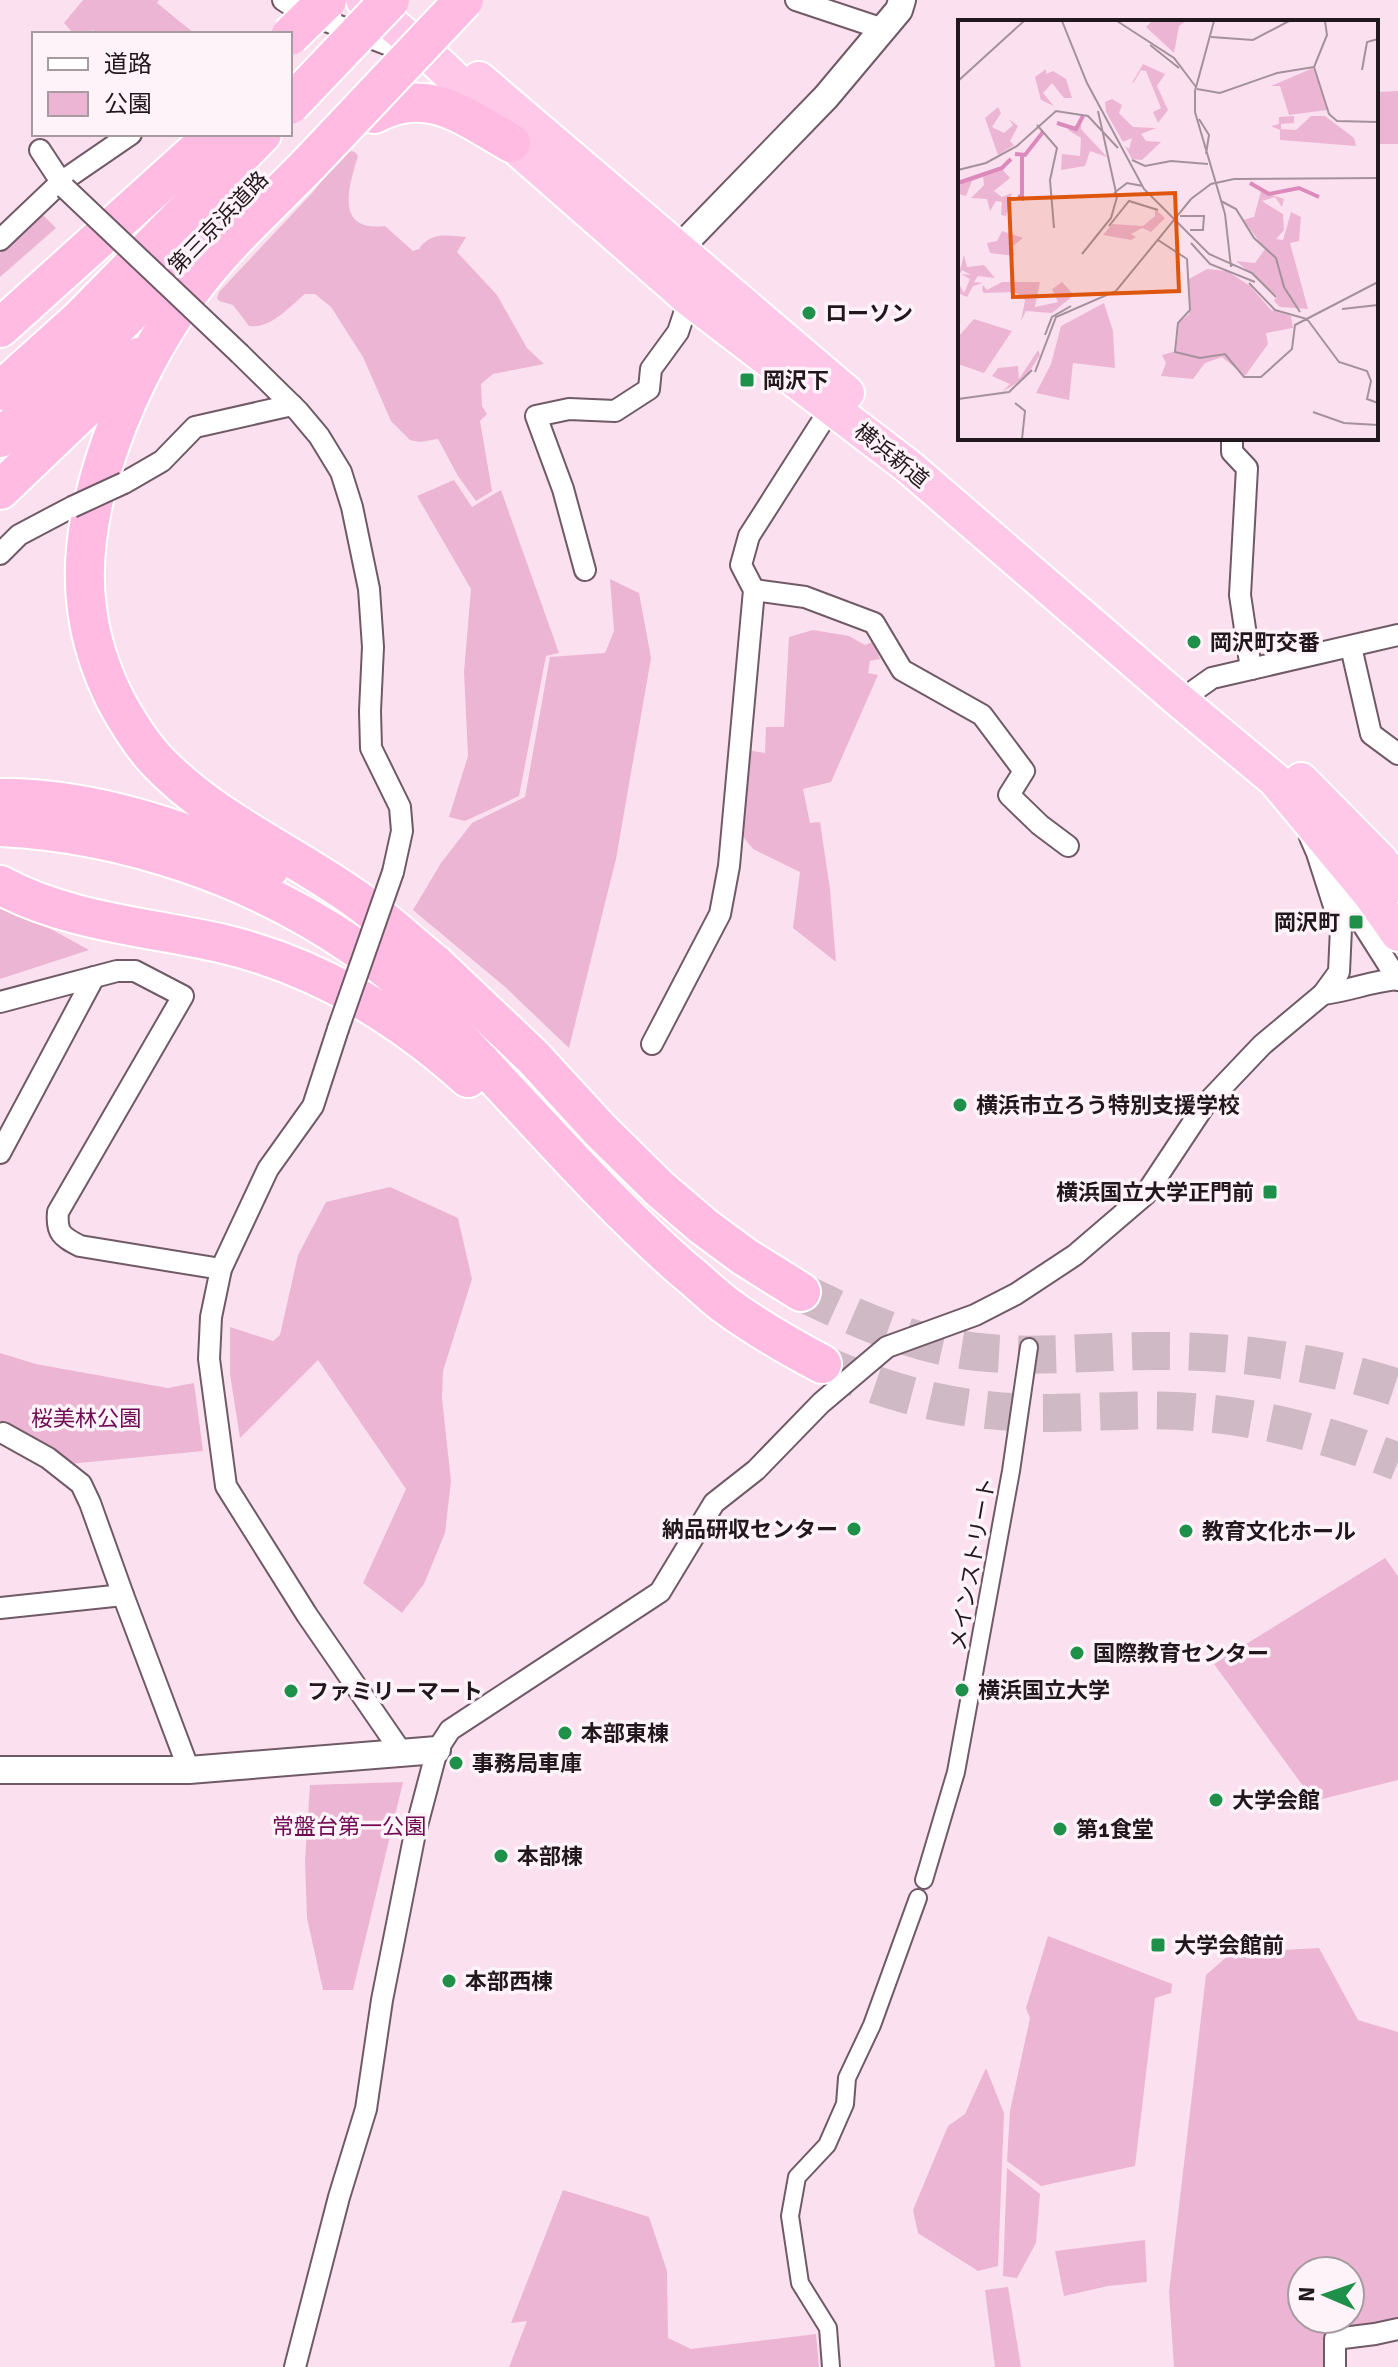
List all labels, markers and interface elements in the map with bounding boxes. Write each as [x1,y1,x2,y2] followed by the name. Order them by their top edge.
[958,20,1378,440] inset map
[32,32,292,136] legend
[104,49,152,79] text: 道路
[104,89,152,119] text: 公園
[163,165,274,279] street label: 第三京浜道路
[825,300,913,327] place label: ローソン
[800,304,818,322] marker: ローソン
[763,367,829,394] place label: 岡沢下
[738,371,756,389] marker: 岡沢下
[849,417,934,494] street label: 横浜新道
[1210,629,1320,656] place label: 岡沢町交番
[1185,633,1203,651] marker: 岡沢町交番
[1274,909,1340,936] place label: 岡沢町
[1347,913,1365,931] marker: 岡沢町
[976,1092,1240,1119] place label: 横浜市立ろう特別支援学校
[951,1096,969,1114] marker: 横浜市立ろう特別支援学校
[1056,1179,1254,1206] place label: 横浜国立大学正門前
[1261,1183,1279,1201] marker: 横浜国立大学正門前
[31,1405,141,1432] park label: 桜美林公園
[944,1475,1001,1653] street label: メインストリート
[662,1516,838,1543] place label: 納品研収センター
[1202,1518,1356,1545] place label: 教育文化ホール
[845,1520,863,1538] marker: 納品研収センター
[1177,1522,1195,1540] marker: 教育文化ホール
[1093,1640,1269,1667] place label: 国際教育センター
[1068,1644,1086,1662] marker: 国際教育センター
[978,1677,1110,1704] place label: 横浜国立大学
[307,1678,483,1705] place label: ファミリーマート
[953,1681,971,1699] marker: 横浜国立大学
[282,1682,300,1700] marker: ファミリーマート
[581,1720,669,1747] place label: 本部東棟
[556,1724,574,1742] marker: 本部東棟
[472,1750,582,1777] place label: 事務局車庫
[447,1754,465,1772] marker: 事務局車庫
[1232,1787,1320,1814] place label: 大学会館
[1207,1791,1225,1809] marker: 大学会館
[272,1813,426,1840] park label: 常盤台第一公園
[1076,1816,1154,1843] place label: 第1食堂
[1051,1820,1069,1838] marker: 第1食堂
[517,1843,583,1870] place label: 本部棟
[492,1847,510,1865] marker: 本部棟
[1174,1932,1284,1959] place label: 大学会館前
[1149,1936,1167,1954] marker: 大学会館前
[465,1968,553,1995] place label: 本部西棟
[440,1972,458,1990] marker: 本部西棟
[1286,2255,1366,2335] north arrow
[1293,2286,1320,2302] text: N

